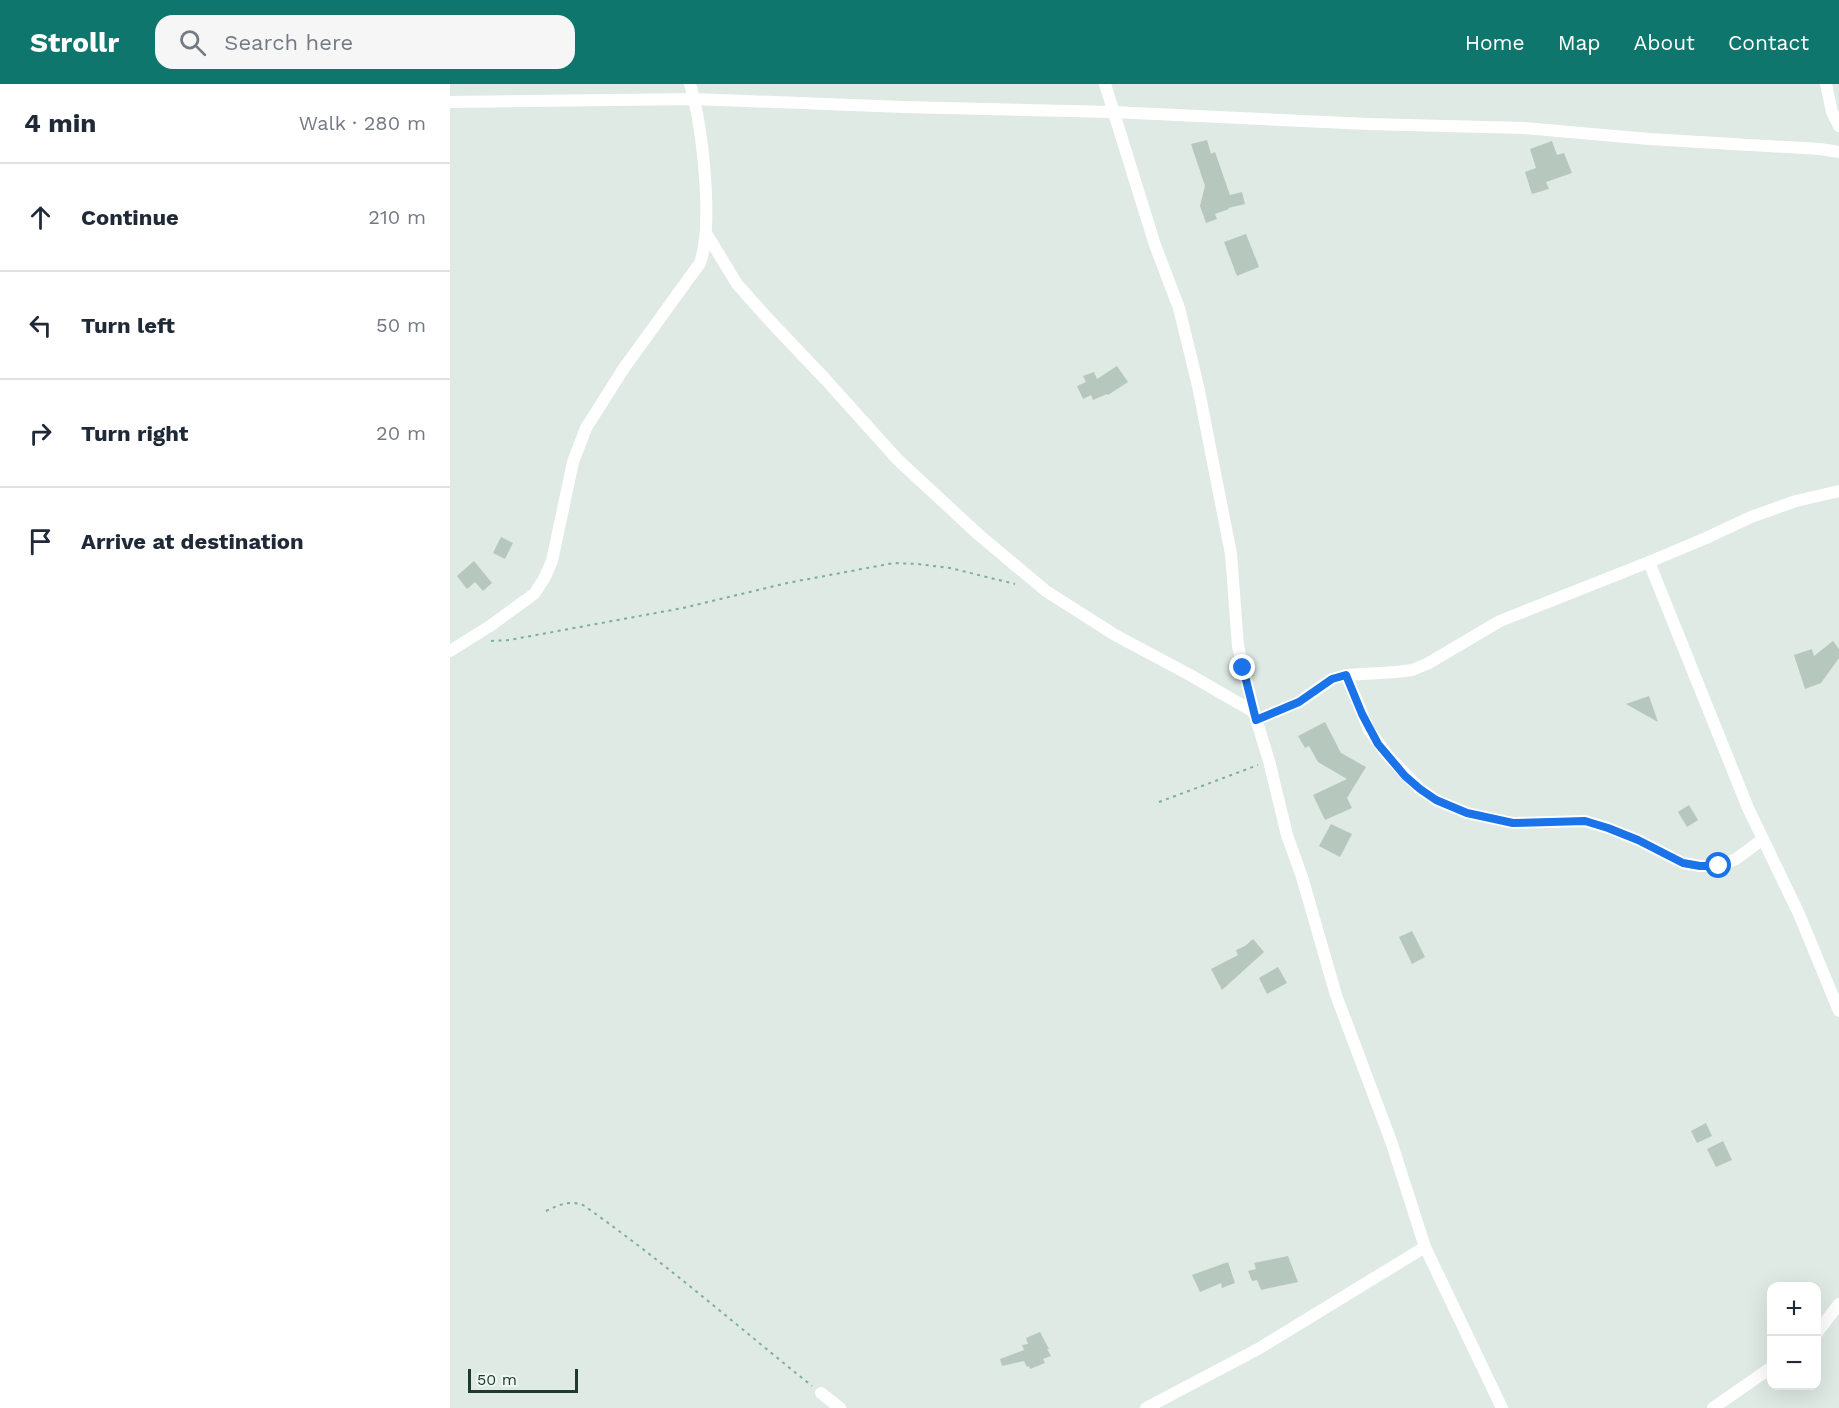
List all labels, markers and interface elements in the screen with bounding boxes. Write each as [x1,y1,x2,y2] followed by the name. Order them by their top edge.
[155,15,575,69] search box
[30,26,119,59] text: Strollr
[176,26,209,59] icon: search
[224,30,353,55] text: Search here
[1465,30,1525,55] text: Home
[1558,30,1601,55] text: Map
[1634,30,1695,55] text: About
[1728,30,1809,55] text: Contact
[24,108,96,138] text: 4 min
[299,111,426,135] text: Walk · 280 m
[24,201,57,234] icon: ahead
[81,205,179,230] text: Continue
[368,205,426,229] text: 210 m
[24,309,57,342] icon: left
[81,313,175,338] text: Turn left
[376,313,426,337] text: 50 m
[24,417,57,450] icon: right
[81,421,188,446] text: Turn right
[376,421,426,445] text: 20 m
[24,525,57,558] icon: arrive
[81,529,304,554] text: Arrive at destination
[1229,654,1255,680] route end
[1705,852,1731,878] route start
[1767,1282,1821,1390] map controls
[1767,1282,1821,1336] button: +
[1767,1336,1821,1390] button: −
[468,1366,578,1394] scale bar
[477,1370,517,1389] text: 50 m

